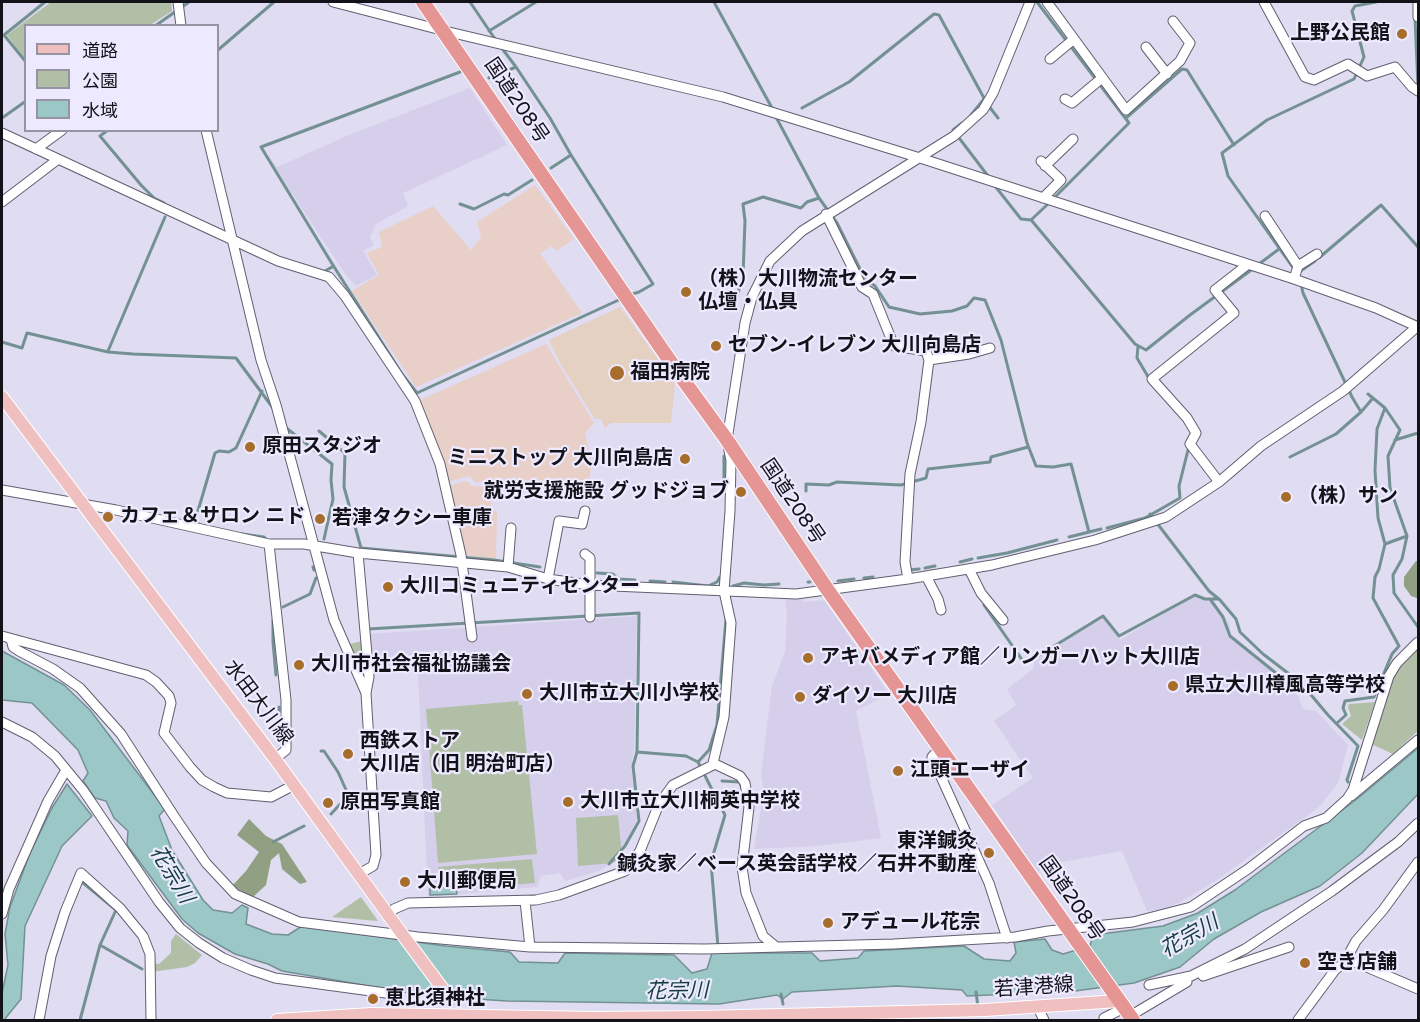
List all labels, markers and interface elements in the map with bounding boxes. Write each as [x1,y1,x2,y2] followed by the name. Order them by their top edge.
[1290,22,1390,46] place label: 上野公民館
[24,24,219,132] legend
[1395,27,1409,41] marker: 上野公民館
[82,40,118,62] text: 道路
[479,54,553,148] street label: 国道208号
[82,70,118,92] text: 公園
[82,100,118,122] text: 水域
[698,268,918,315] place label: （株）大川物流センター 仏壇・仏具
[679,285,693,299] marker: （株）大川物流センター 仏壇・仏具
[728,334,981,358] place label: セブン-イレブン 大川向島店
[709,339,723,353] marker: セブン-イレブン 大川向島店
[630,361,710,385] place label: 福田病院
[608,364,626,382] marker: 福田病院
[262,435,382,459] place label: 原田スタジオ
[243,440,257,454] marker: 原田スタジオ
[448,447,673,471] place label: ミニストップ 大川向島店
[678,452,692,466] marker: ミニストップ 大川向島店
[755,455,829,549] street label: 国道208号
[484,480,729,504] place label: 就労支援施設 グッドジョブ
[734,485,748,499] marker: 就労支援施設 グッドジョブ
[1298,485,1398,509] place label: （株）サン
[1279,490,1293,504] marker: （株）サン
[120,505,305,529] place label: カフェ＆サロン ニド
[332,507,492,531] place label: 若津タクシー車庫
[101,510,115,524] marker: カフェ＆サロン ニド
[313,512,327,526] marker: 若津タクシー車庫
[400,575,640,599] place label: 大川コミュニティセンター
[381,580,395,594] marker: 大川コミュニティセンター
[820,646,1200,670] place label: アキバメディア館／リンガーハット大川店
[801,651,815,665] marker: アキバメディア館／リンガーハット大川店
[311,653,511,677] place label: 大川市社会福祉協議会
[218,656,298,750] street label: 水田大川線
[292,658,306,672] marker: 大川市社会福祉協議会
[1185,674,1385,698] place label: 県立大川樟風高等学校
[1166,679,1180,693] marker: 県立大川樟風高等学校
[539,682,719,706] place label: 大川市立大川小学校
[812,685,957,709] place label: ダイソー 大川店
[520,687,534,701] marker: 大川市立大川小学校
[793,690,807,704] marker: ダイソー 大川店
[360,730,565,777] place label: 西鉄ストア 大川店（旧 明治町店）
[341,747,355,761] marker: 西鉄ストア 大川店（旧 明治町店）
[910,759,1030,783] place label: 江頭エーザイ
[891,764,905,778] marker: 江頭エーザイ
[580,790,800,814] place label: 大川市立大川桐英中学校
[340,791,440,815] place label: 原田写真館
[561,795,575,809] marker: 大川市立大川桐英中学校
[321,796,335,810] marker: 原田写真館
[617,830,977,877] place label: 東洋鍼灸 鍼灸家／ベース英会話学校／石井不動産
[144,842,198,908] water label: 花宗川
[982,846,996,860] marker: 東洋鍼灸 鍼灸家／ベース英会話学校／石井不動産
[1033,852,1109,946] street label: 国道208号
[417,870,517,894] place label: 大川郵便局
[398,875,412,889] marker: 大川郵便局
[1156,910,1224,964] water label: 花宗川
[840,911,980,935] place label: アデュール花宗
[821,916,835,930] marker: アデュール花宗
[1317,951,1397,975] place label: 空き店舗
[1298,956,1312,970] marker: 空き店舗
[993,973,1075,1003] street label: 若津港線
[645,979,709,1005] water label: 花宗川
[385,987,485,1011] place label: 恵比須神社
[366,992,380,1006] marker: 恵比須神社

